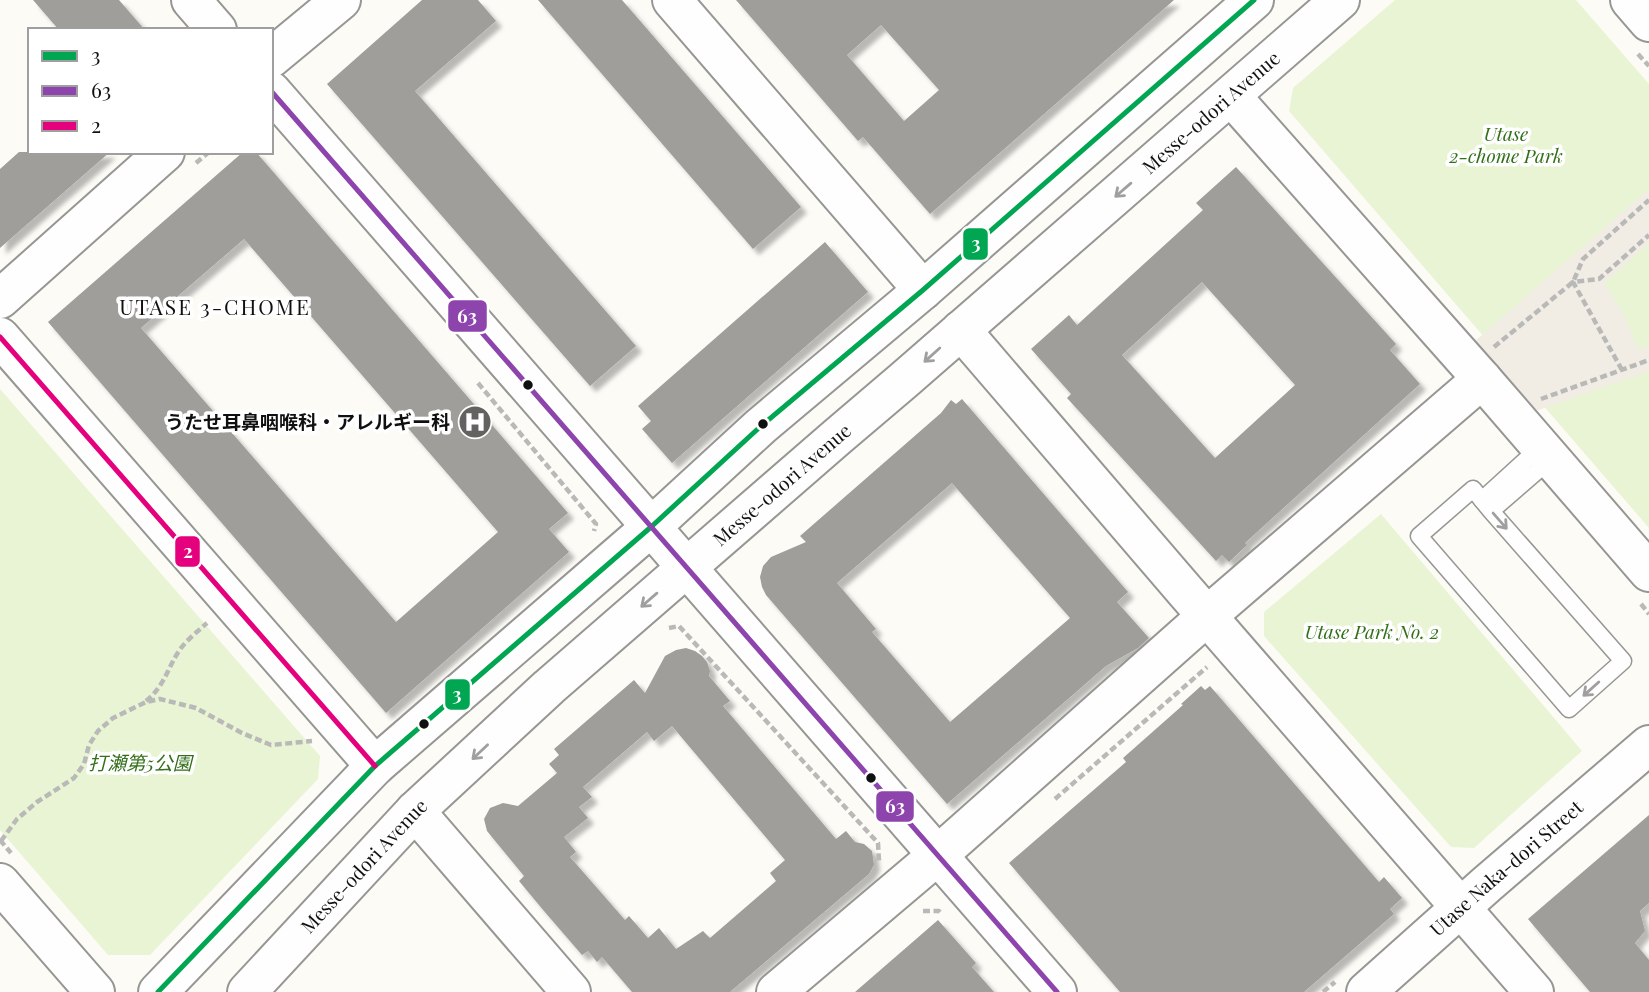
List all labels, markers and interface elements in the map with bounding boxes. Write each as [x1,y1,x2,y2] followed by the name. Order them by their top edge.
[28,28,273,154] legend
[91,40,100,68] text: 3
[1136,45,1285,179] street label: Messe-odori Avenue
[91,75,111,103] text: 63
[91,110,101,138] text: 2
[1448,120,1563,168] park label: Utase 2-chome Park
[1114,182,1132,198] one-way arrow
[962,227,989,261] line badge: 3
[971,229,981,255] text: 3
[119,292,311,320] district label: UTASE 3-CHOME
[447,299,488,333] line badge: 63
[457,302,477,328] text: 63
[924,347,942,363] one-way arrow
[521,378,535,392] unlabelled marker
[456,403,494,441] hospital icon: うたせ耳鼻咽喉科・アレルギー科
[165,408,450,434] place label: うたせ耳鼻咽喉科・アレルギー科
[707,417,856,551] street label: Messe-odori Avenue
[756,417,770,431] unlabelled marker
[1492,512,1508,530] one-way arrow
[174,535,201,568] line badge: 2
[183,537,193,563] text: 2
[640,592,658,608] one-way arrow
[1305,618,1439,644] park label: Utase Park No. 2
[444,678,471,711] line badge: 3
[452,680,462,706] text: 3
[1583,681,1601,697] one-way arrow
[417,717,431,731] unlabelled marker
[471,743,488,760] one-way arrow
[88,749,195,775] park label: 打瀬第5公園
[864,771,878,785] unlabelled marker
[875,790,915,823] line badge: 63
[294,792,432,938] street label: Messe-odori Avenue
[885,792,905,818] text: 63
[1424,794,1588,941] street label: Utase Naka-dori Street

